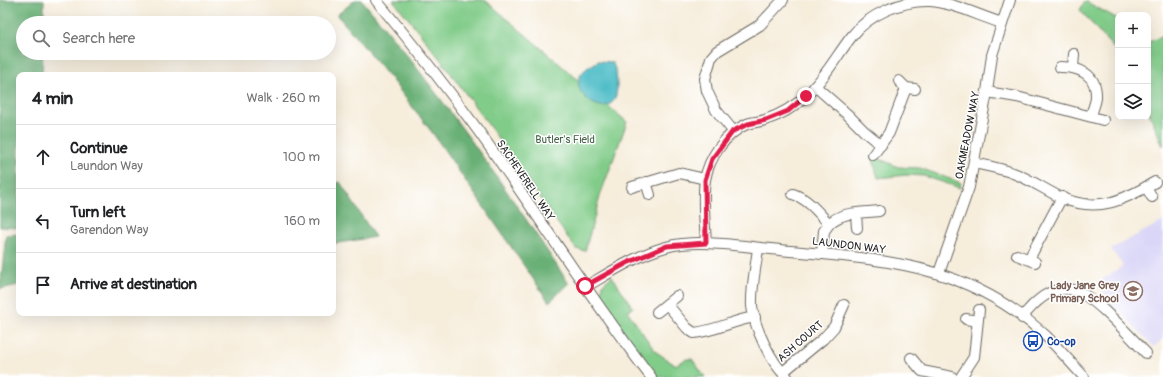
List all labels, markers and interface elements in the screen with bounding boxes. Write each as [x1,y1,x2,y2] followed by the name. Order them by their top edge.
[1115,12,1151,120] map controls
[1115,12,1151,48] button: +
[16,16,336,60] search box
[30,27,52,49] icon: search
[62,29,135,48] text: Search here
[1115,48,1151,84] button: −
[1115,84,1151,120] button: layers
[797,87,815,105] route end
[32,88,73,109] text: 4 min
[953,89,983,180] street label: OAKMEADOW WAY
[246,90,320,106] text: Walk · 260 m
[535,133,595,146] park label: Butler's Field
[494,137,558,224] street label: SACHEVERELL WAY
[70,139,128,158] text: Continue
[32,146,54,168] icon: ahead
[283,149,320,165] text: 100 m
[70,158,143,174] text: Laundon Way
[70,203,126,222] text: Turn left
[32,210,54,232] icon: left
[284,213,320,229] text: 160 m
[70,222,148,238] text: Garendon Way
[811,235,887,257] street label: LAUNDON WAY
[32,274,54,296] icon: arrive
[70,275,197,294] text: Arrive at destination
[576,277,594,295] route start
[1050,279,1119,305] place label: Lady Jane Grey Primary School
[1122,280,1144,302] school or university icon: Lady Jane Grey Primary School
[775,318,826,365] street label: ASH COURT
[1022,330,1044,352] bus stop icon: Co-op
[1047,335,1076,348] place label: Co-op

